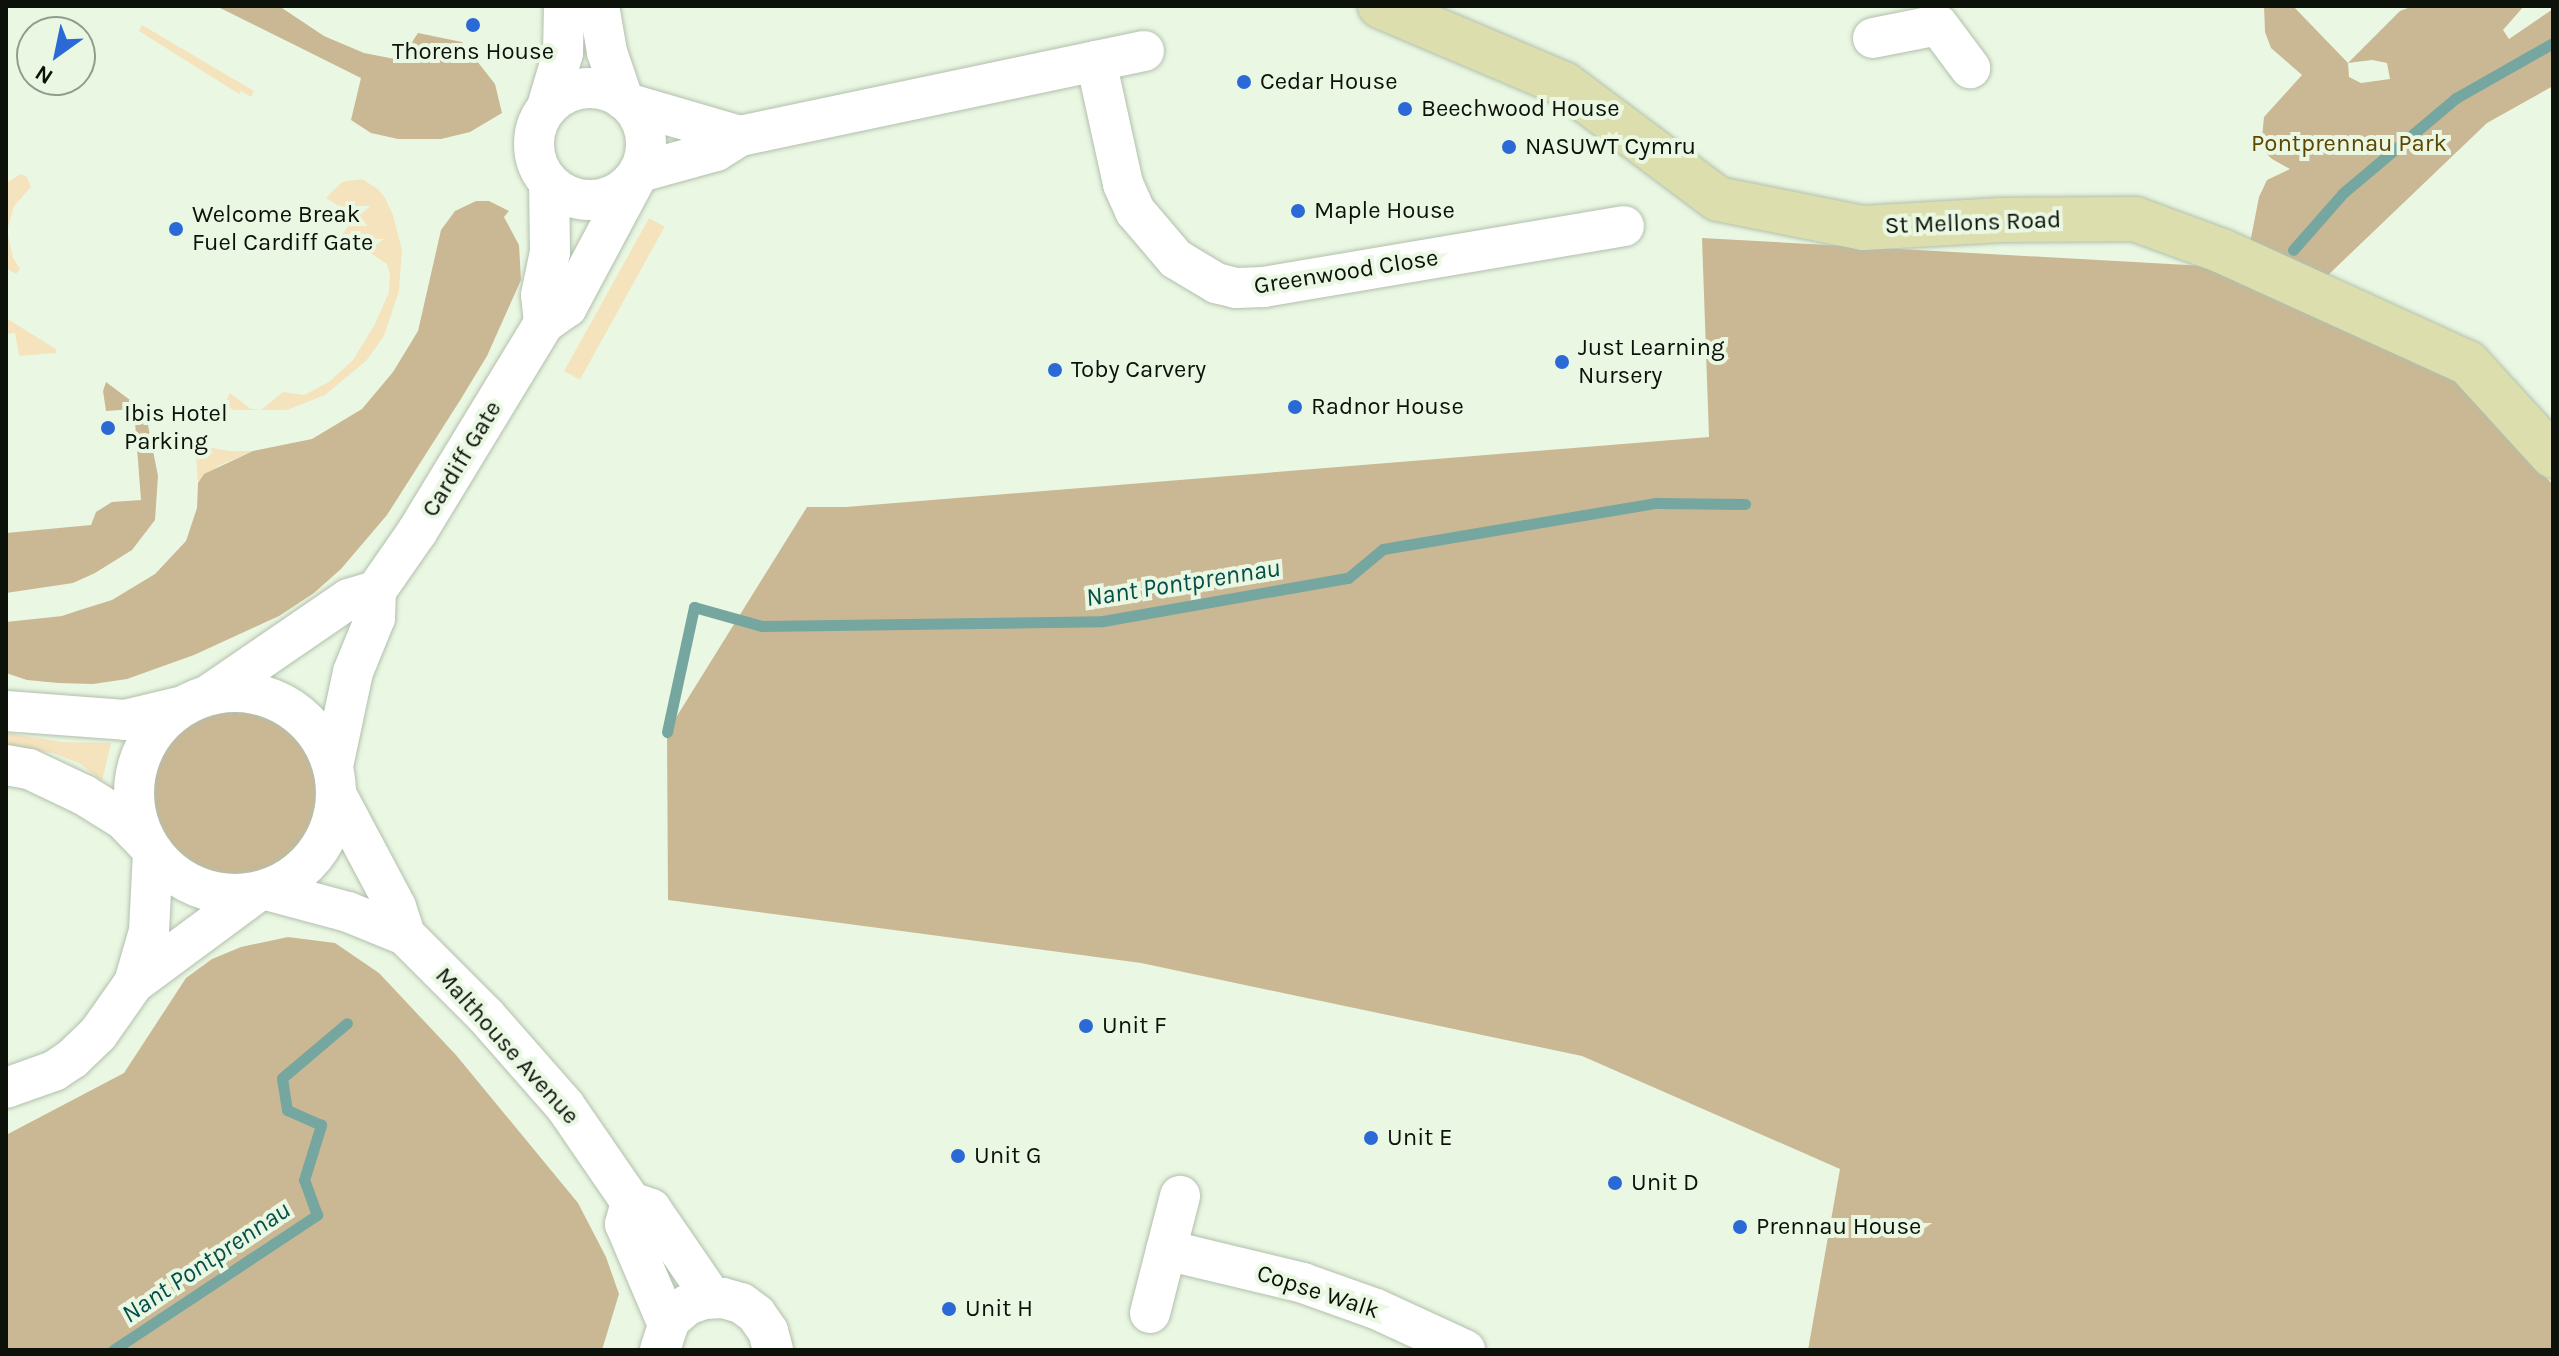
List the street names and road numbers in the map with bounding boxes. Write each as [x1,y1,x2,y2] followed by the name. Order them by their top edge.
[1884,206,2062,240] street label: St Mellons Road
[1252,243,1440,301] street label: Greenwood Close
[416,396,508,522] street label: Cardiff Gate
[429,962,585,1130] street label: Malthouse Avenue
[1253,1259,1383,1325] street label: Copse Walk

